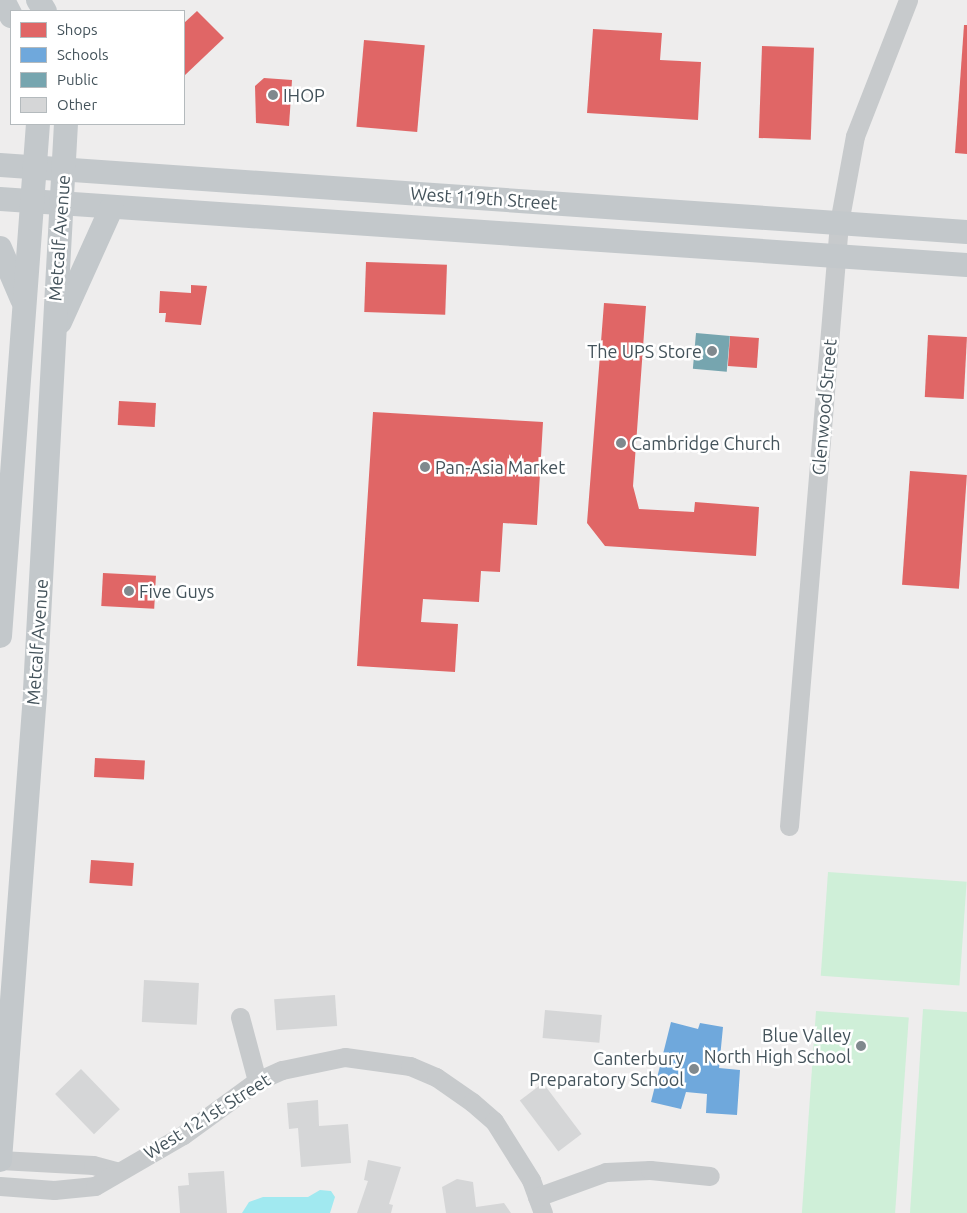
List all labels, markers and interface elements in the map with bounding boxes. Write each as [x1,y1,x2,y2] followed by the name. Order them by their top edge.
[10,10,185,125] legend
[57,21,98,38] text: Shops
[57,46,108,63] text: Schools
[57,71,98,88] text: Public
[283,84,325,106] place label: IHOP
[267,89,279,101] marker: IHOP
[57,96,97,113] text: Other
[44,174,74,302] street label: Metcalf Avenue
[410,182,558,214] street label: West 119th Street
[807,338,841,476] street label: Glenwood Street
[587,340,702,362] place label: The UPS Store
[706,345,718,357] marker: The UPS Store
[631,432,781,454] place label: Cambridge Church
[615,437,627,449] marker: Cambridge Church
[435,456,565,478] place label: Pan-Asia Market
[419,461,431,473] marker: Pan-Asia Market
[22,578,52,706] street label: Metcalf Avenue
[139,580,214,602] place label: Five Guys
[123,585,135,597] marker: Five Guys
[704,1025,851,1068] place label: Blue Valley North High School
[855,1040,867,1052] marker: Blue Valley North High School
[529,1048,684,1090] place label: Canterbury Preparatory School
[688,1063,700,1075] marker: Canterbury Preparatory School
[140,1068,274,1164] street label: West 121st Street

